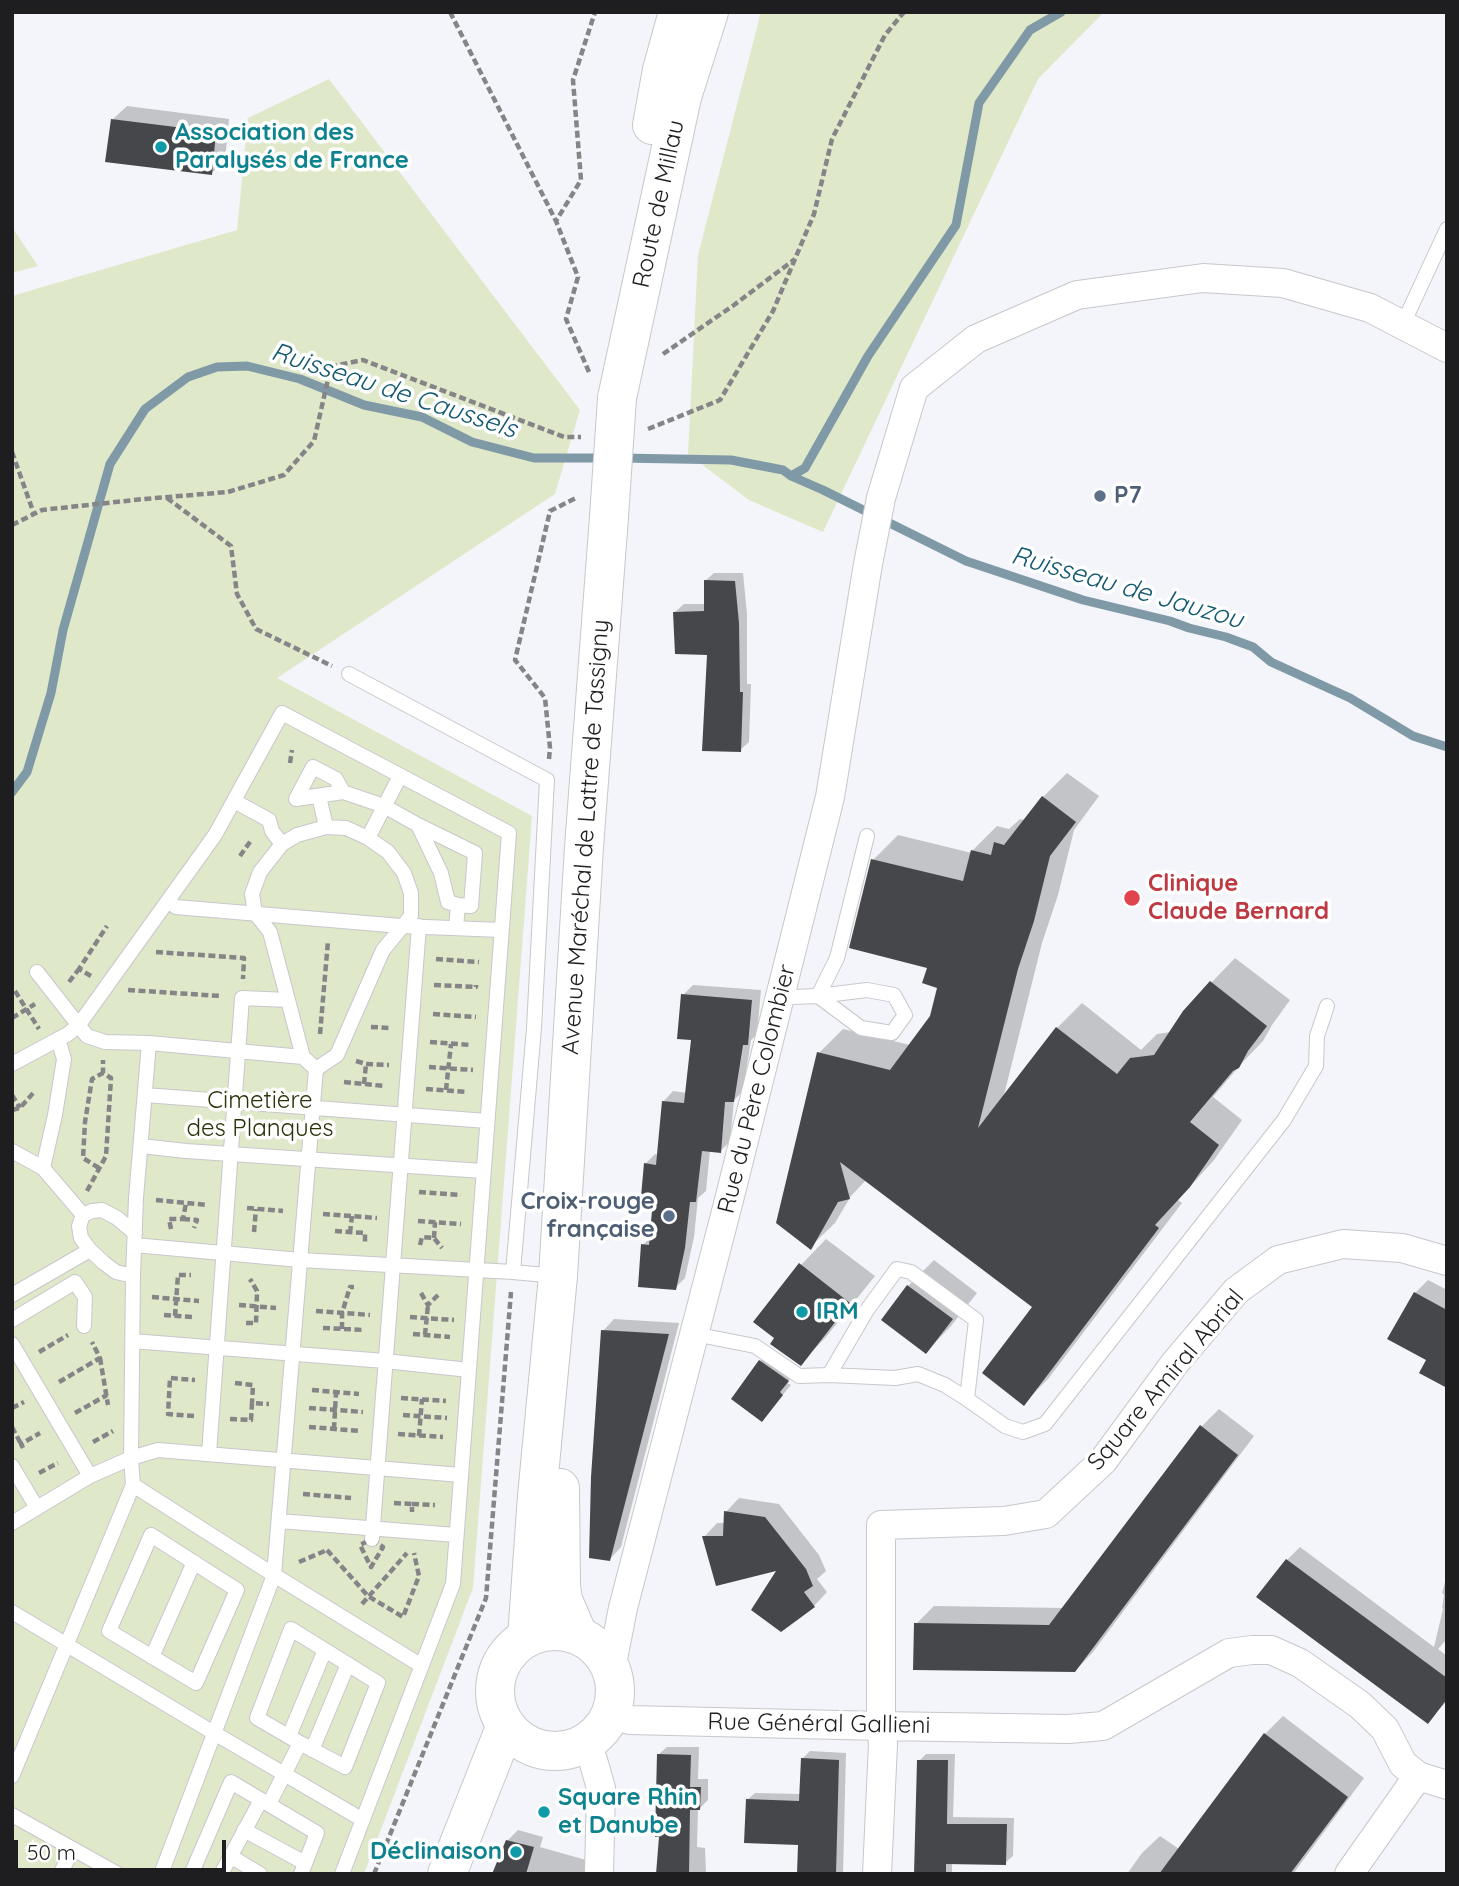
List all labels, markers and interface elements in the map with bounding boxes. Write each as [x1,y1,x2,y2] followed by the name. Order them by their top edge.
[627,117,691,291] street label: Route de Millau
[175,119,409,175] place label: Association des Paralysés de France
[153,139,169,155] marker: Association des Paralysés de France
[267,337,521,445] water label: Ruisseau de Caussels
[1114,482,1142,510] place label: P7
[1092,488,1108,504] marker: P7
[1008,540,1246,636] water label: Ruisseau de Jauzou
[556,618,616,1056] street label: Avenue Maréchal de Lattre de Tassigny
[1148,870,1329,926] place label: Clinique Claude Bernard
[1122,888,1142,908] marker: Clinique Claude Bernard
[712,962,802,1216] street label: Rue du Père Colombier
[186,1087,334,1143] park label: Cimetière des Planques
[521,1188,655,1244] place label: Croix-rouge française
[661,1208,677,1224] marker: Croix-rouge française
[1082,1284,1250,1476] street label: Square Amiral Abrial
[816,1298,859,1326] place label: IRM
[794,1304,810,1320] marker: IRM
[707,1708,931,1740] street label: Rue Général Gallieni
[558,1784,698,1840] place label: Square Rhin et Danube
[536,1804,552,1820] marker: Square Rhin et Danube
[18,1826,229,1870] scale bar
[370,1838,502,1866] place label: Déclinaison
[27,1839,76,1865] text: 50 m
[508,1844,524,1860] marker: Déclinaison

